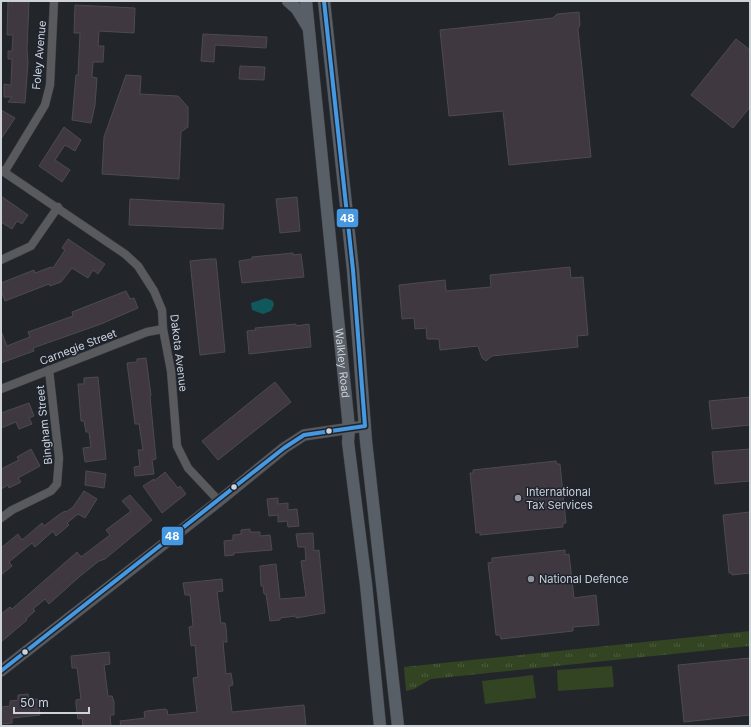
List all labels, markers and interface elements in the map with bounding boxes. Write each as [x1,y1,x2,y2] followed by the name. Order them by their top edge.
[29,20,49,90] street label: Foley Avenue
[336,208,359,228] line badge: 48
[340,211,354,225] text: 48
[167,313,191,393] street label: Dakota Avenue
[37,326,119,368] street label: Carnegie Street
[332,328,353,399] street label: Walkley Road
[33,384,55,465] street label: Bingham Street
[324,426,334,436] unlabelled marker
[229,482,239,492] unlabelled marker
[526,485,593,512] place label: International Tax Services
[513,493,523,503] marker: International Tax Services
[161,526,184,546] line badge: 48
[165,529,179,543] text: 48
[539,572,628,586] place label: National Defence
[526,574,536,584] marker: National Defence
[20,647,30,657] unlabelled marker
[14,689,89,715] scale bar
[20,695,49,710] text: 50 m

